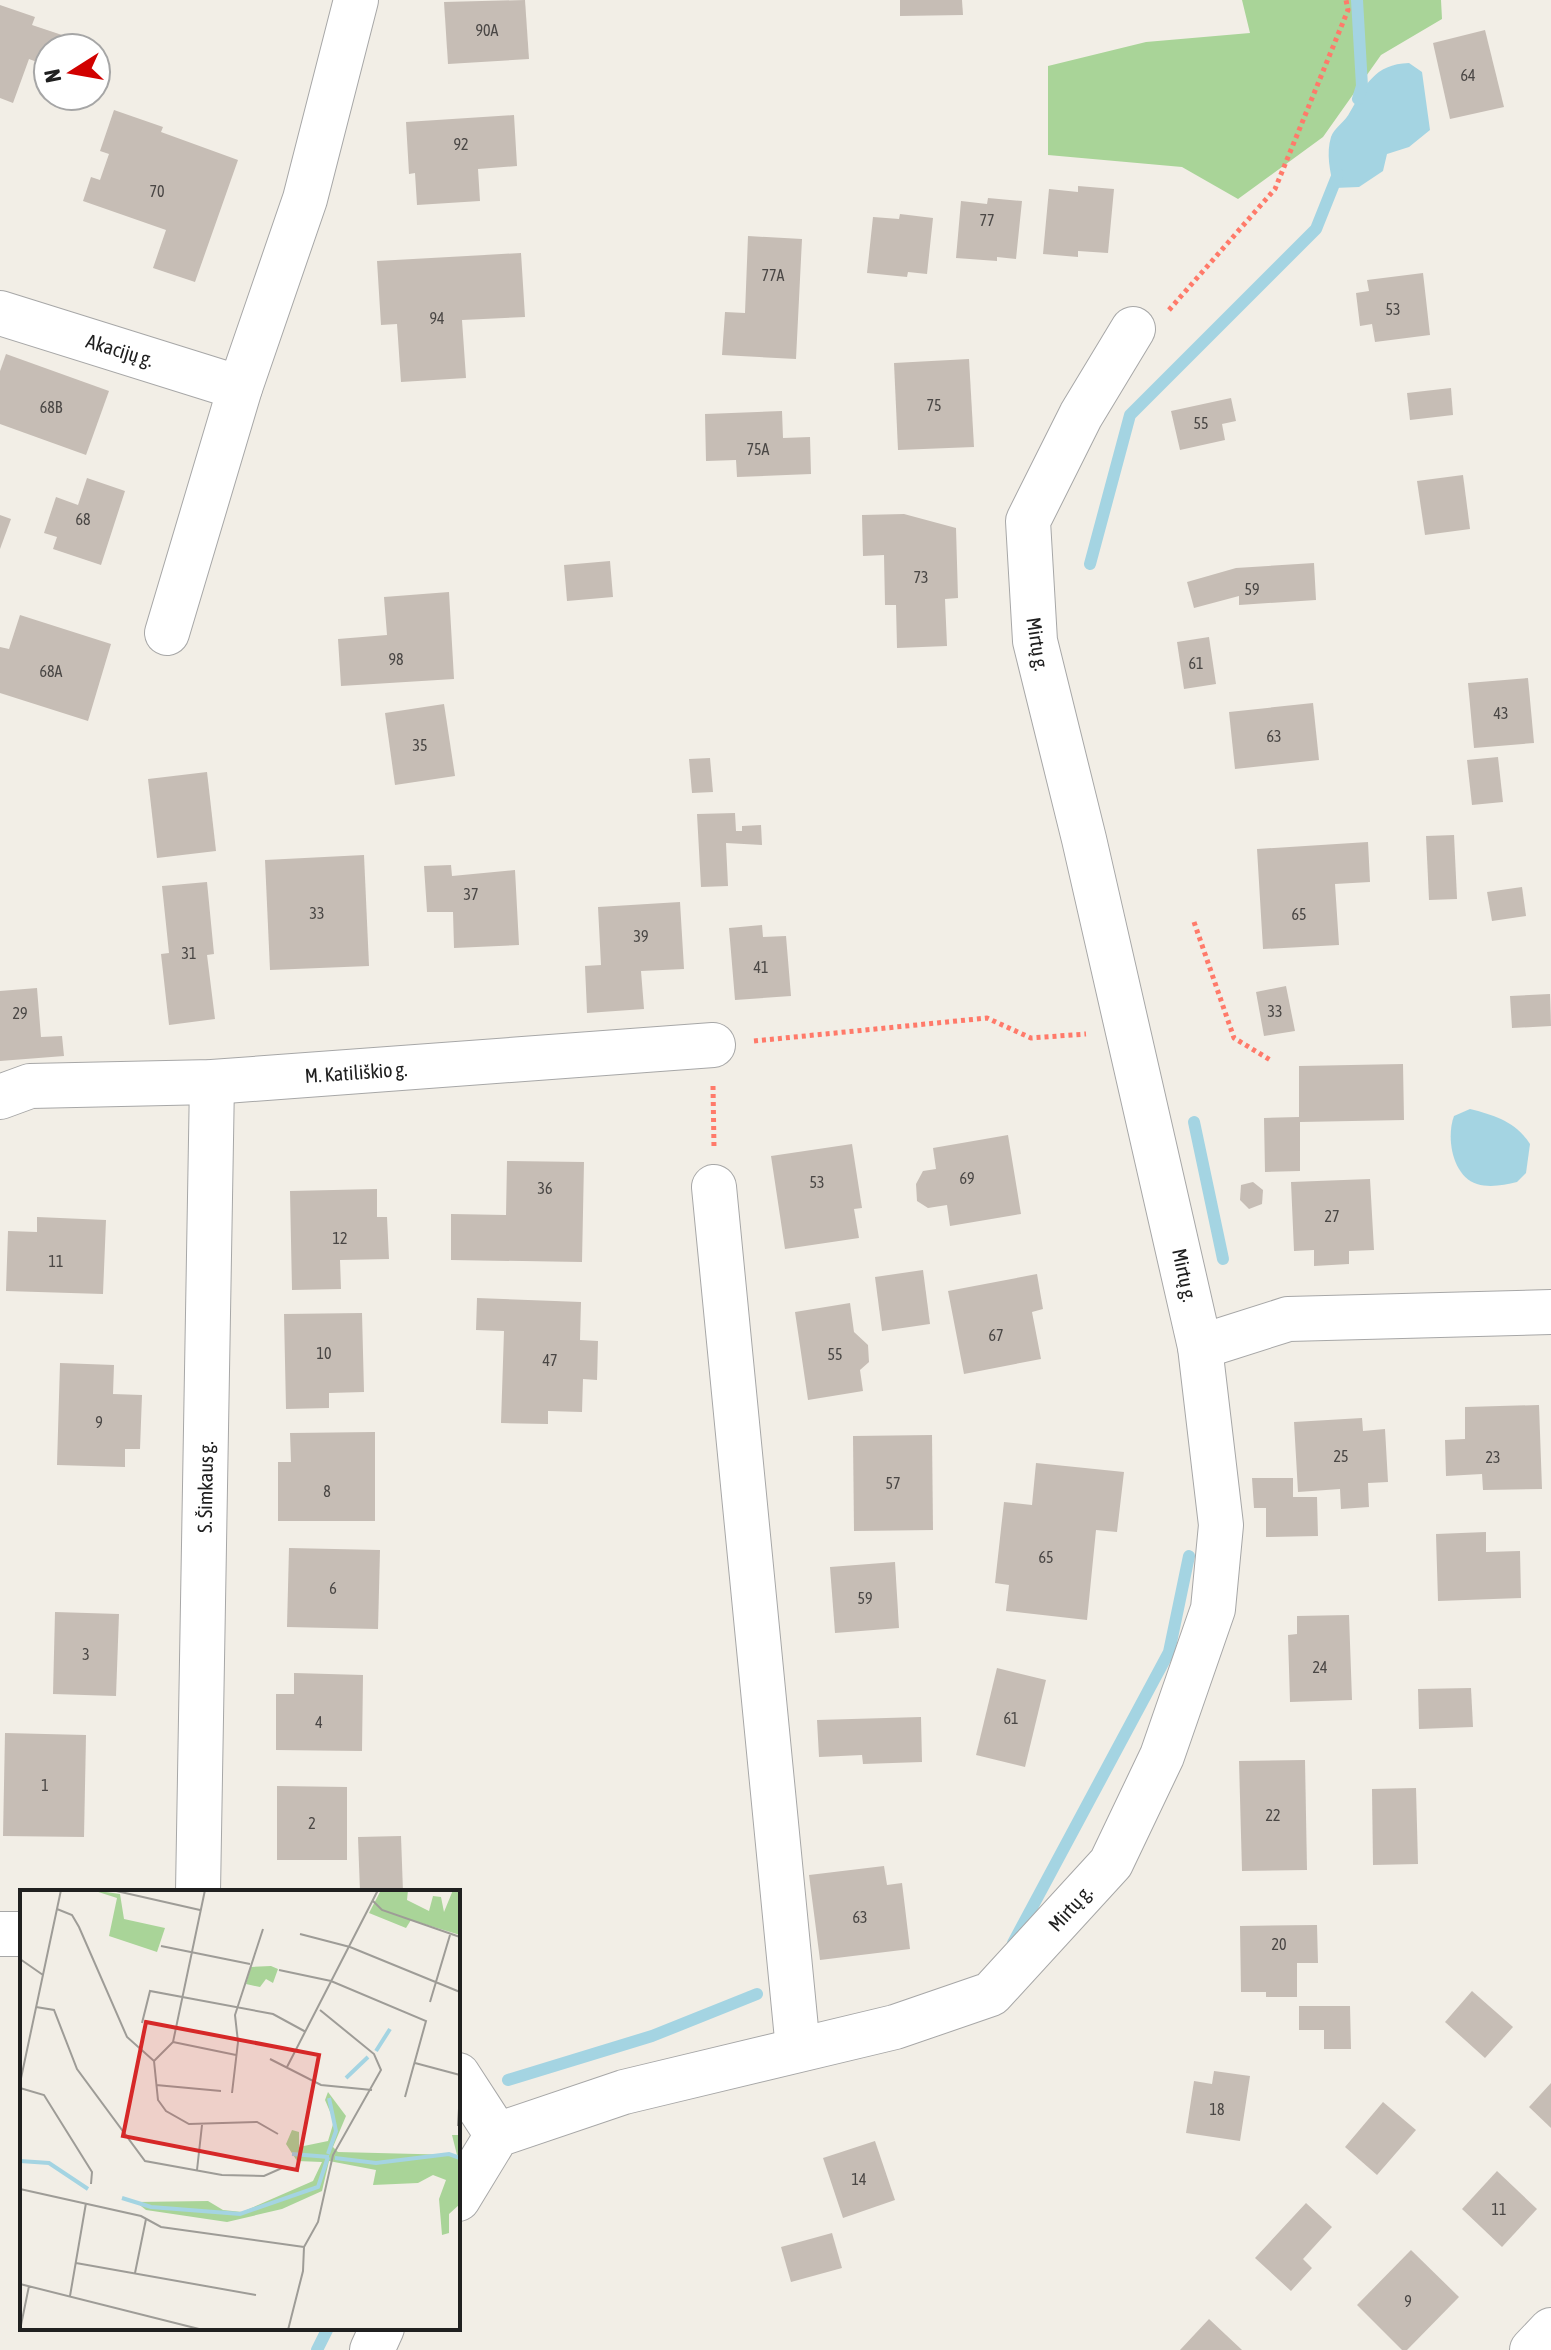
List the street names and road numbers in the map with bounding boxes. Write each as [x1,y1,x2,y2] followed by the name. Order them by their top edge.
[84,329,156,371] street label: Akacijų g.
[1022,616,1054,672] street label: Mirtų g.
[304,1057,408,1087] street label: M. Katiliškio g.
[1168,1246,1202,1304] street label: Mirtų g.
[193,1441,217,1533] street label: S. Šimkaus g.
[1043,1880,1097,1936] street label: Mirtų g.

